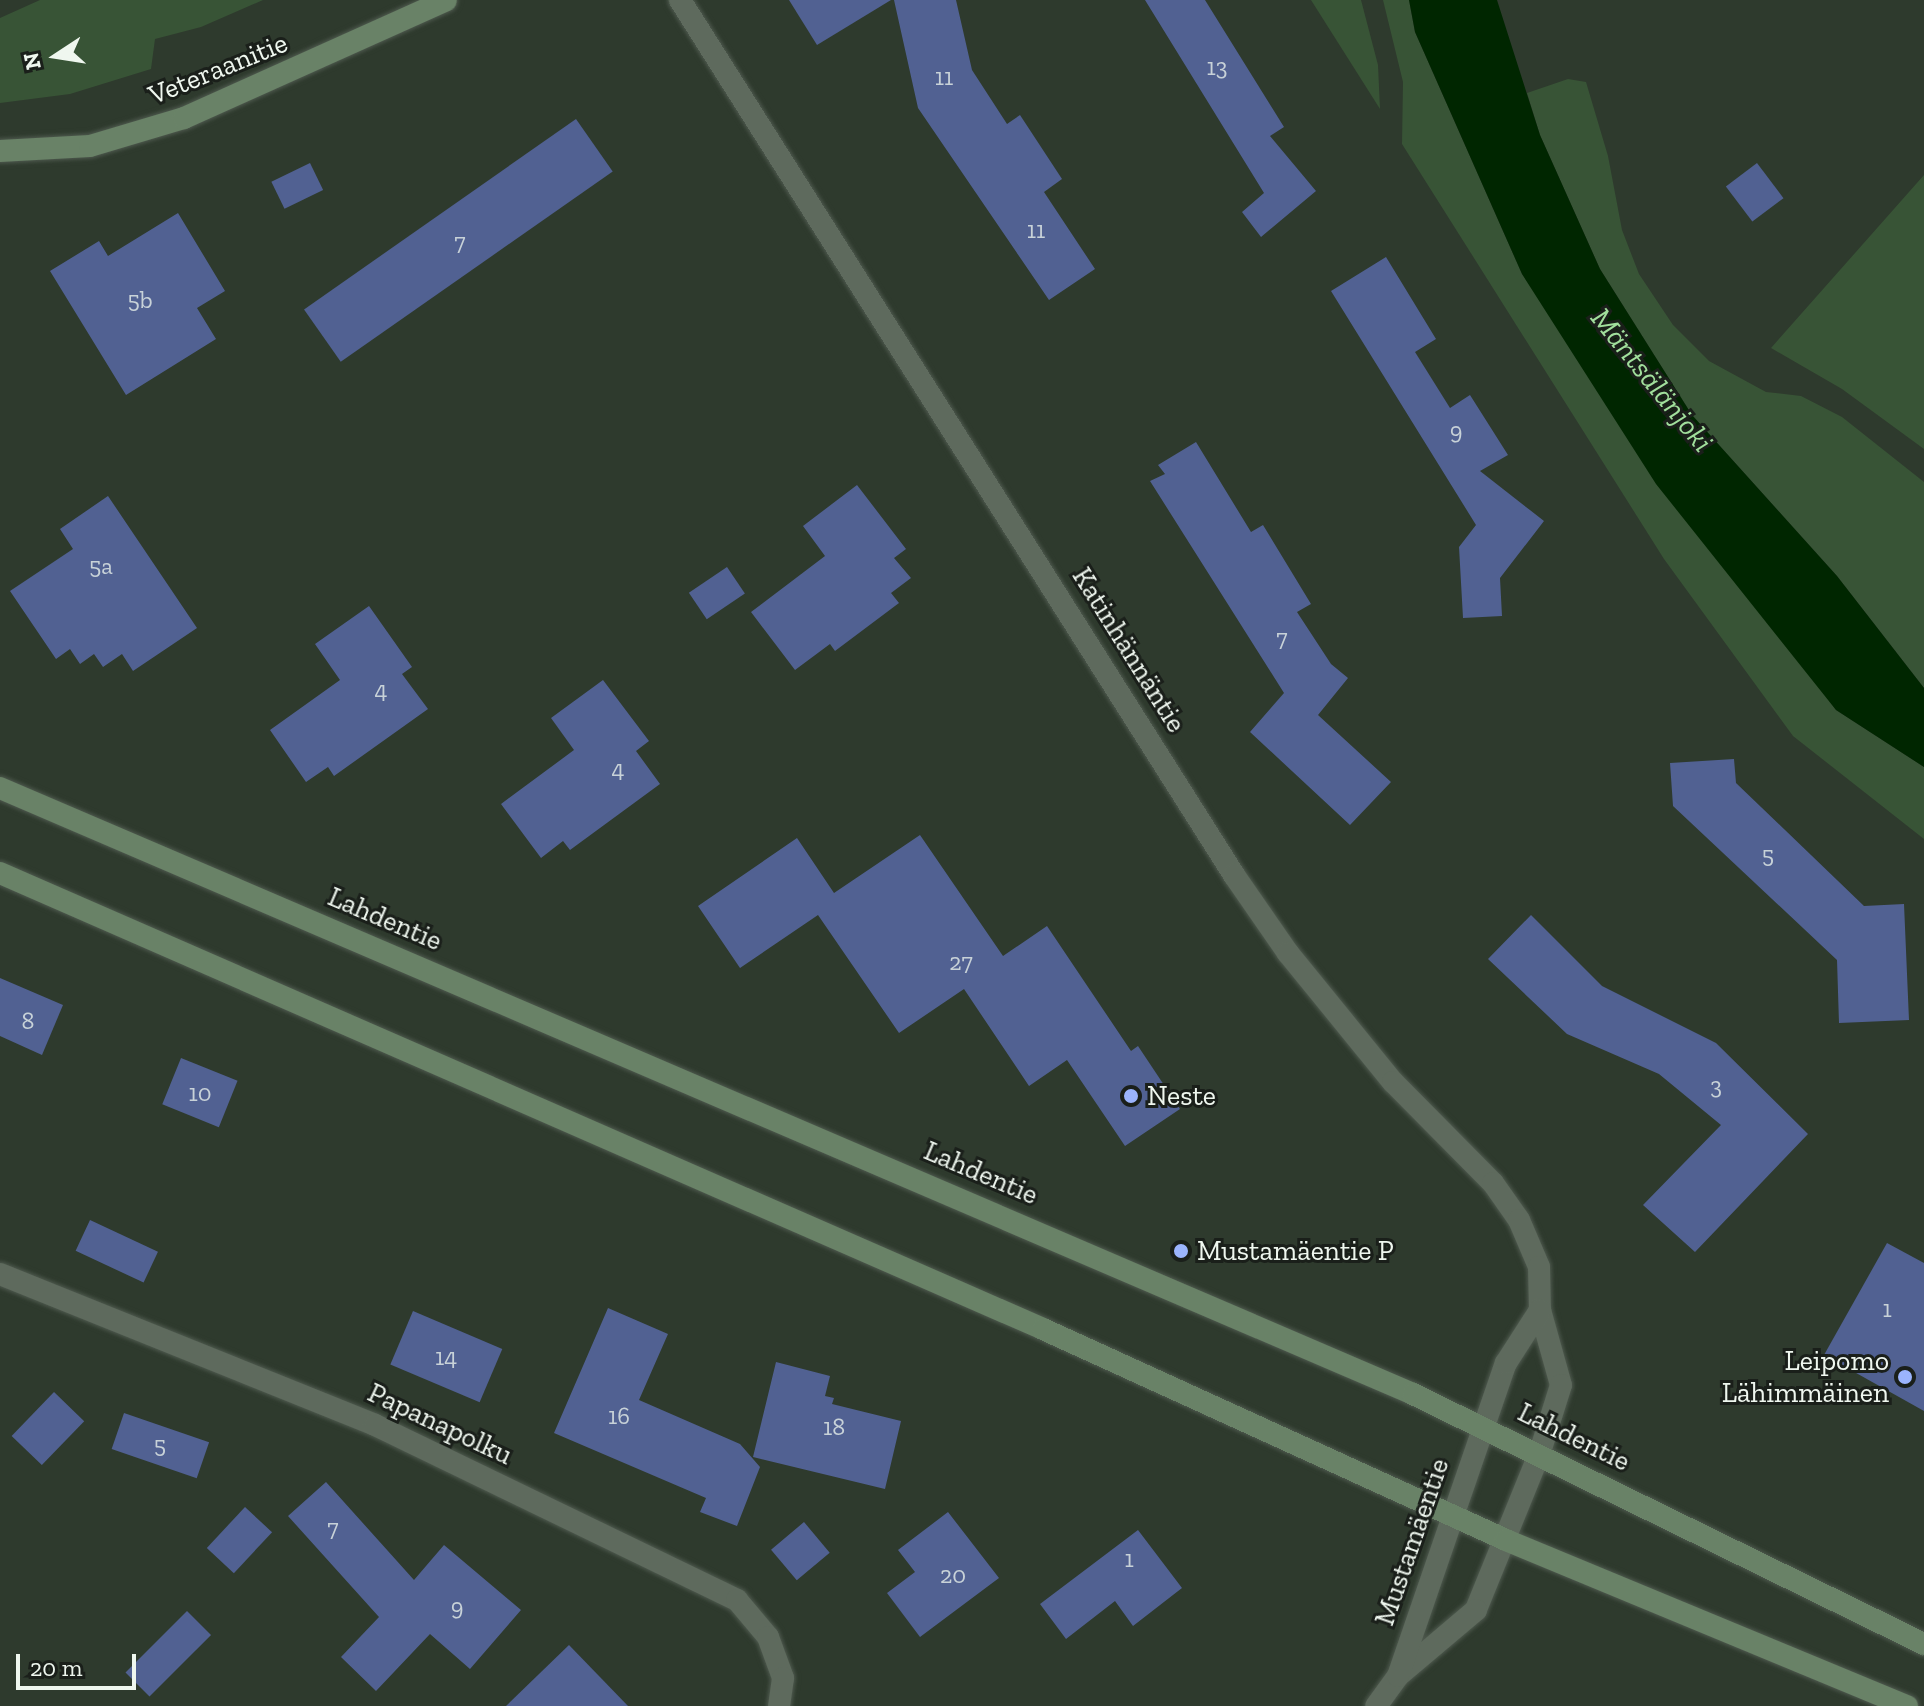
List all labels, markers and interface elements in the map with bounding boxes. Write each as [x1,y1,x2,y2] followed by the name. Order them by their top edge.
[16,16,96,96] north arrow
[144,26,292,112] street label: Veteraanitie
[17,50,47,72] text: N
[1207,53,1227,81] house number: 13
[935,63,953,91] house number: 11
[1027,216,1045,244] house number: 11
[454,228,466,256] house number: 7
[127,286,153,314] house number: 5b
[1583,301,1721,459] water label: Mäntsälänjoki
[1450,417,1462,445] house number: 9
[89,552,113,580] house number: 5a
[1065,561,1193,739] street label: Katinhännäntie
[1276,624,1288,652] house number: 7
[375,676,387,704] house number: 4
[612,755,624,783] house number: 4
[1762,841,1774,869] house number: 5
[323,880,447,958] street label: Lahdentie
[949,948,973,976] house number: 27
[22,1007,34,1035] house number: 8
[1710,1072,1722,1100] house number: 3
[188,1079,212,1107] house number: 10
[1147,1079,1216,1113] place label: Neste
[1122,1087,1140,1105] marker: Neste
[919,1134,1043,1212] street label: Lahdentie
[1197,1234,1394,1268] place label: Mustamäentie P
[1172,1242,1190,1260] marker: Mustamäentie P
[1882,1295,1892,1323] house number: 1
[435,1343,457,1371] house number: 14
[1722,1344,1889,1410] place label: Leipomo Lähimmäinen
[1896,1368,1914,1386] marker: Leipomo Lähimmäinen
[362,1376,518,1472] street label: Papanapolku
[1513,1396,1635,1478] street label: Lahdentie
[608,1402,630,1430] house number: 16
[823,1413,845,1441] house number: 18
[154,1431,166,1459] house number: 5
[1368,1454,1456,1630] street label: Mustamäentie
[327,1514,339,1542] house number: 7
[1124,1545,1134,1573] house number: 1
[940,1561,966,1589] house number: 20
[451,1593,463,1621] house number: 9
[20,1638,140,1688] scale bar
[30,1653,82,1682] text: 20 m

